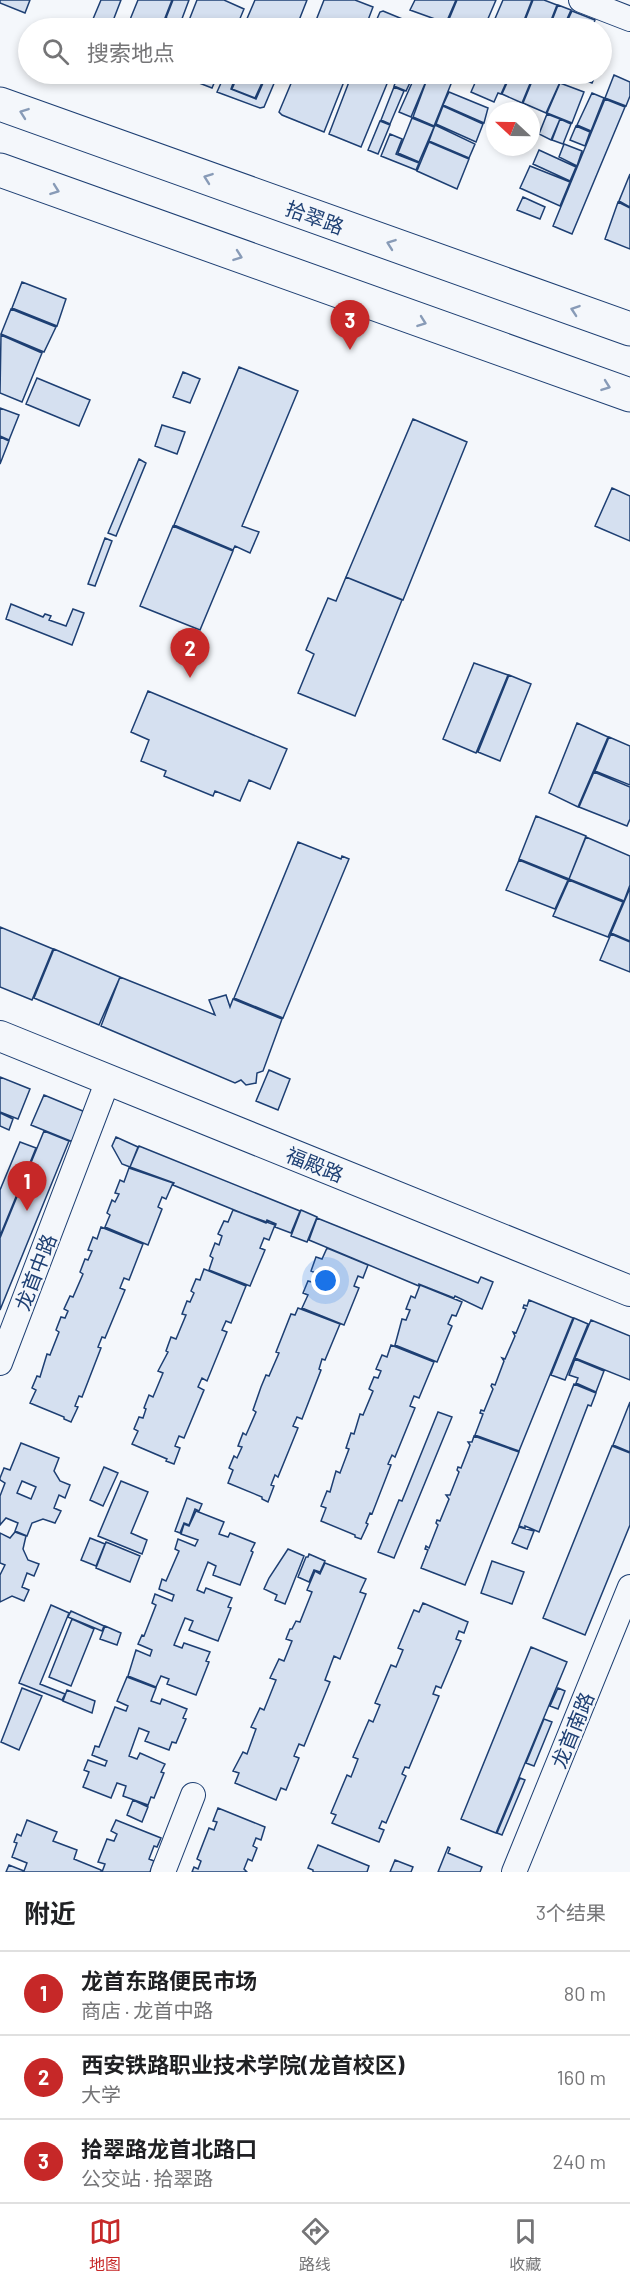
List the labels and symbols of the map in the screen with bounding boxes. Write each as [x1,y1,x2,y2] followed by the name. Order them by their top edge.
[486,102,540,156] north arrow
[19,107,30,120] one-way arrow
[203,173,214,186] one-way arrow
[49,182,60,195] one-way arrow
[283,195,347,239] street label: 拾翠路
[386,239,397,252] one-way arrow
[233,248,243,261] one-way arrow
[330,300,370,350] pin: 3
[570,304,581,317] one-way arrow
[416,315,427,328] one-way arrow
[600,379,611,392] one-way arrow
[170,628,210,678] pin: 2
[283,1142,347,1186] street label: 福殿路
[8,1162,46,1211] pin: 1
[9,1230,61,1314] street label: 龙首中路
[311,1266,340,1295] your location
[546,1688,598,1772] street label: 龙首南路

